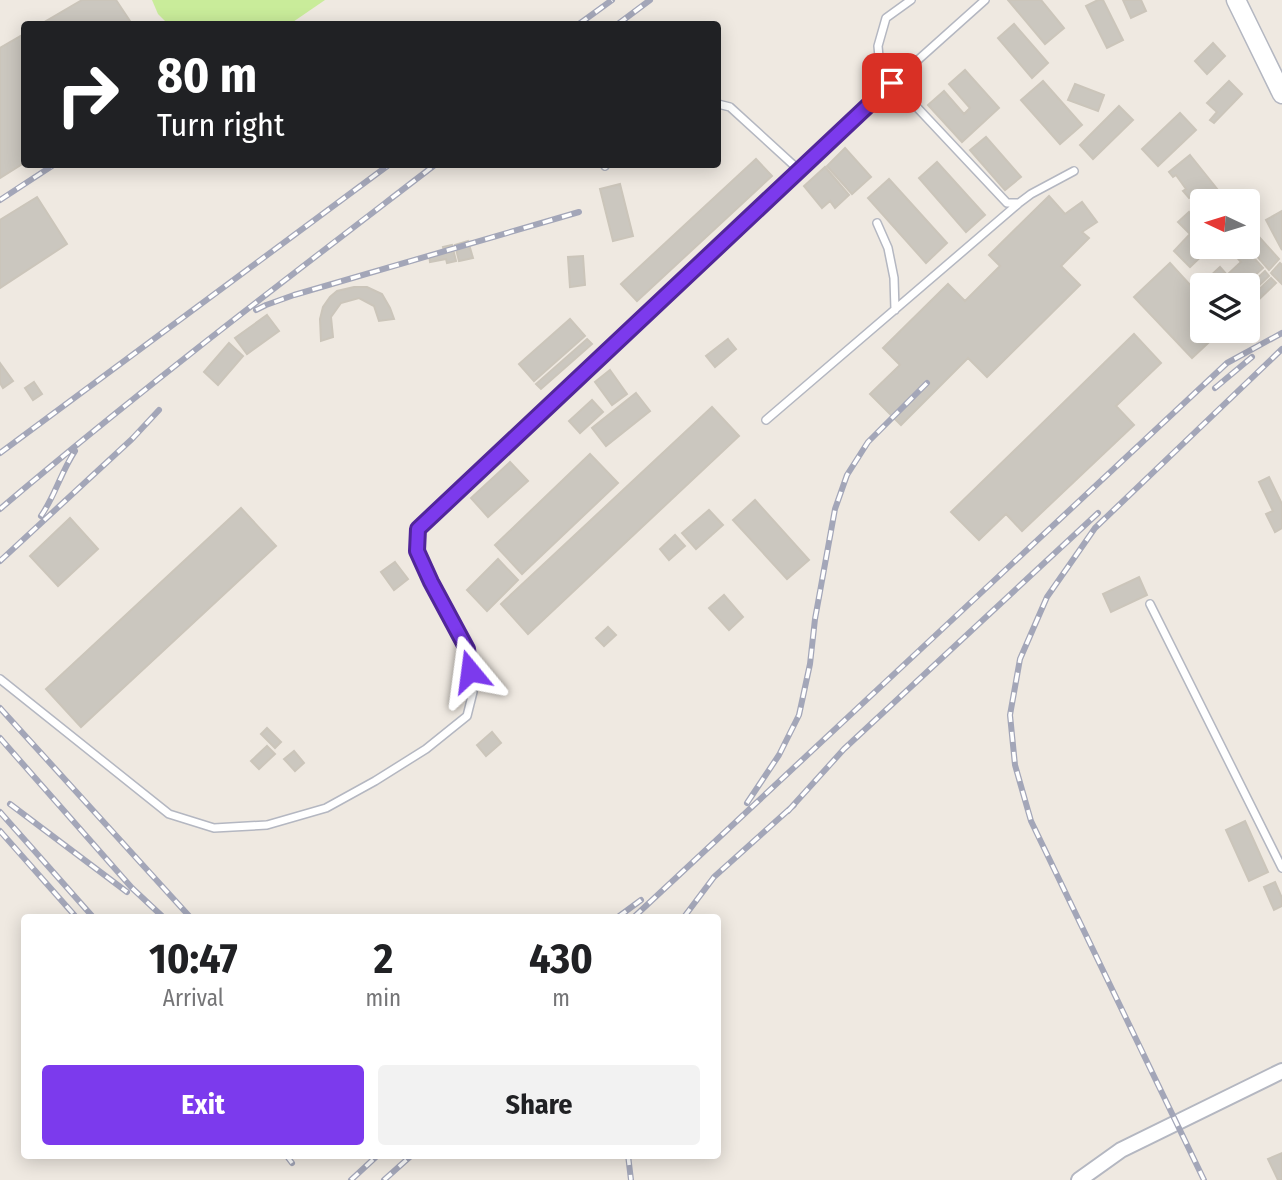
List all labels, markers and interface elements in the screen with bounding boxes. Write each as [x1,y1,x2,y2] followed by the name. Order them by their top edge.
[157,46,257,105] text: 80 m
[42,49,133,140] icon: right
[862,53,922,113] pin
[873,64,911,102] icon: arrive
[157,106,284,144] text: Turn right
[1190,189,1260,259] north arrow
[1190,189,1260,343] map controls
[1190,273,1260,343] button: layers
[433,634,507,708] position arrow
[149,934,238,984] text: 10:47
[374,934,393,984] text: 2
[529,934,593,984] text: 430
[163,984,224,1012] text: Arrival
[366,984,401,1012] text: min
[552,984,570,1012] text: m
[42,1065,364,1145] button: Exit
[378,1065,700,1145] button: Share

